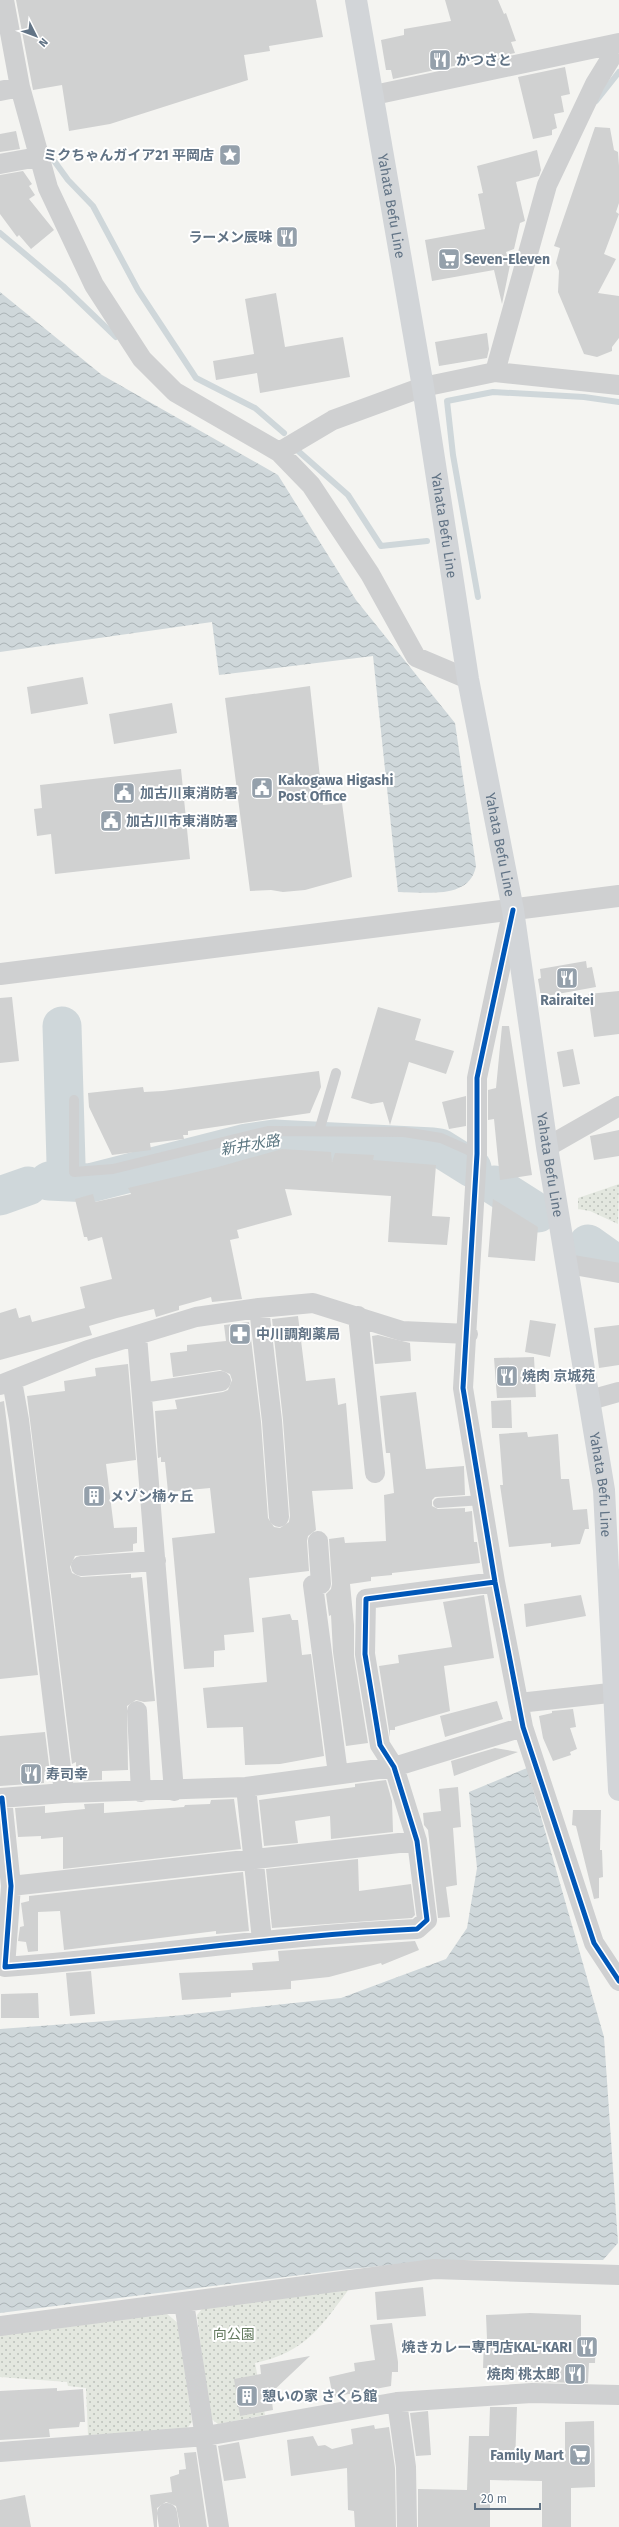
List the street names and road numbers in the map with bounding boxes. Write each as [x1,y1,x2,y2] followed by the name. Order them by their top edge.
[374,152,409,260] street label: Yahata Befu Line
[428,472,461,579] street label: Yahata Befu Line
[482,791,519,898] street label: Yahata Befu Line
[534,1111,567,1218] street label: Yahata Befu Line
[586,1431,615,1538] street label: Yahata Befu Line

